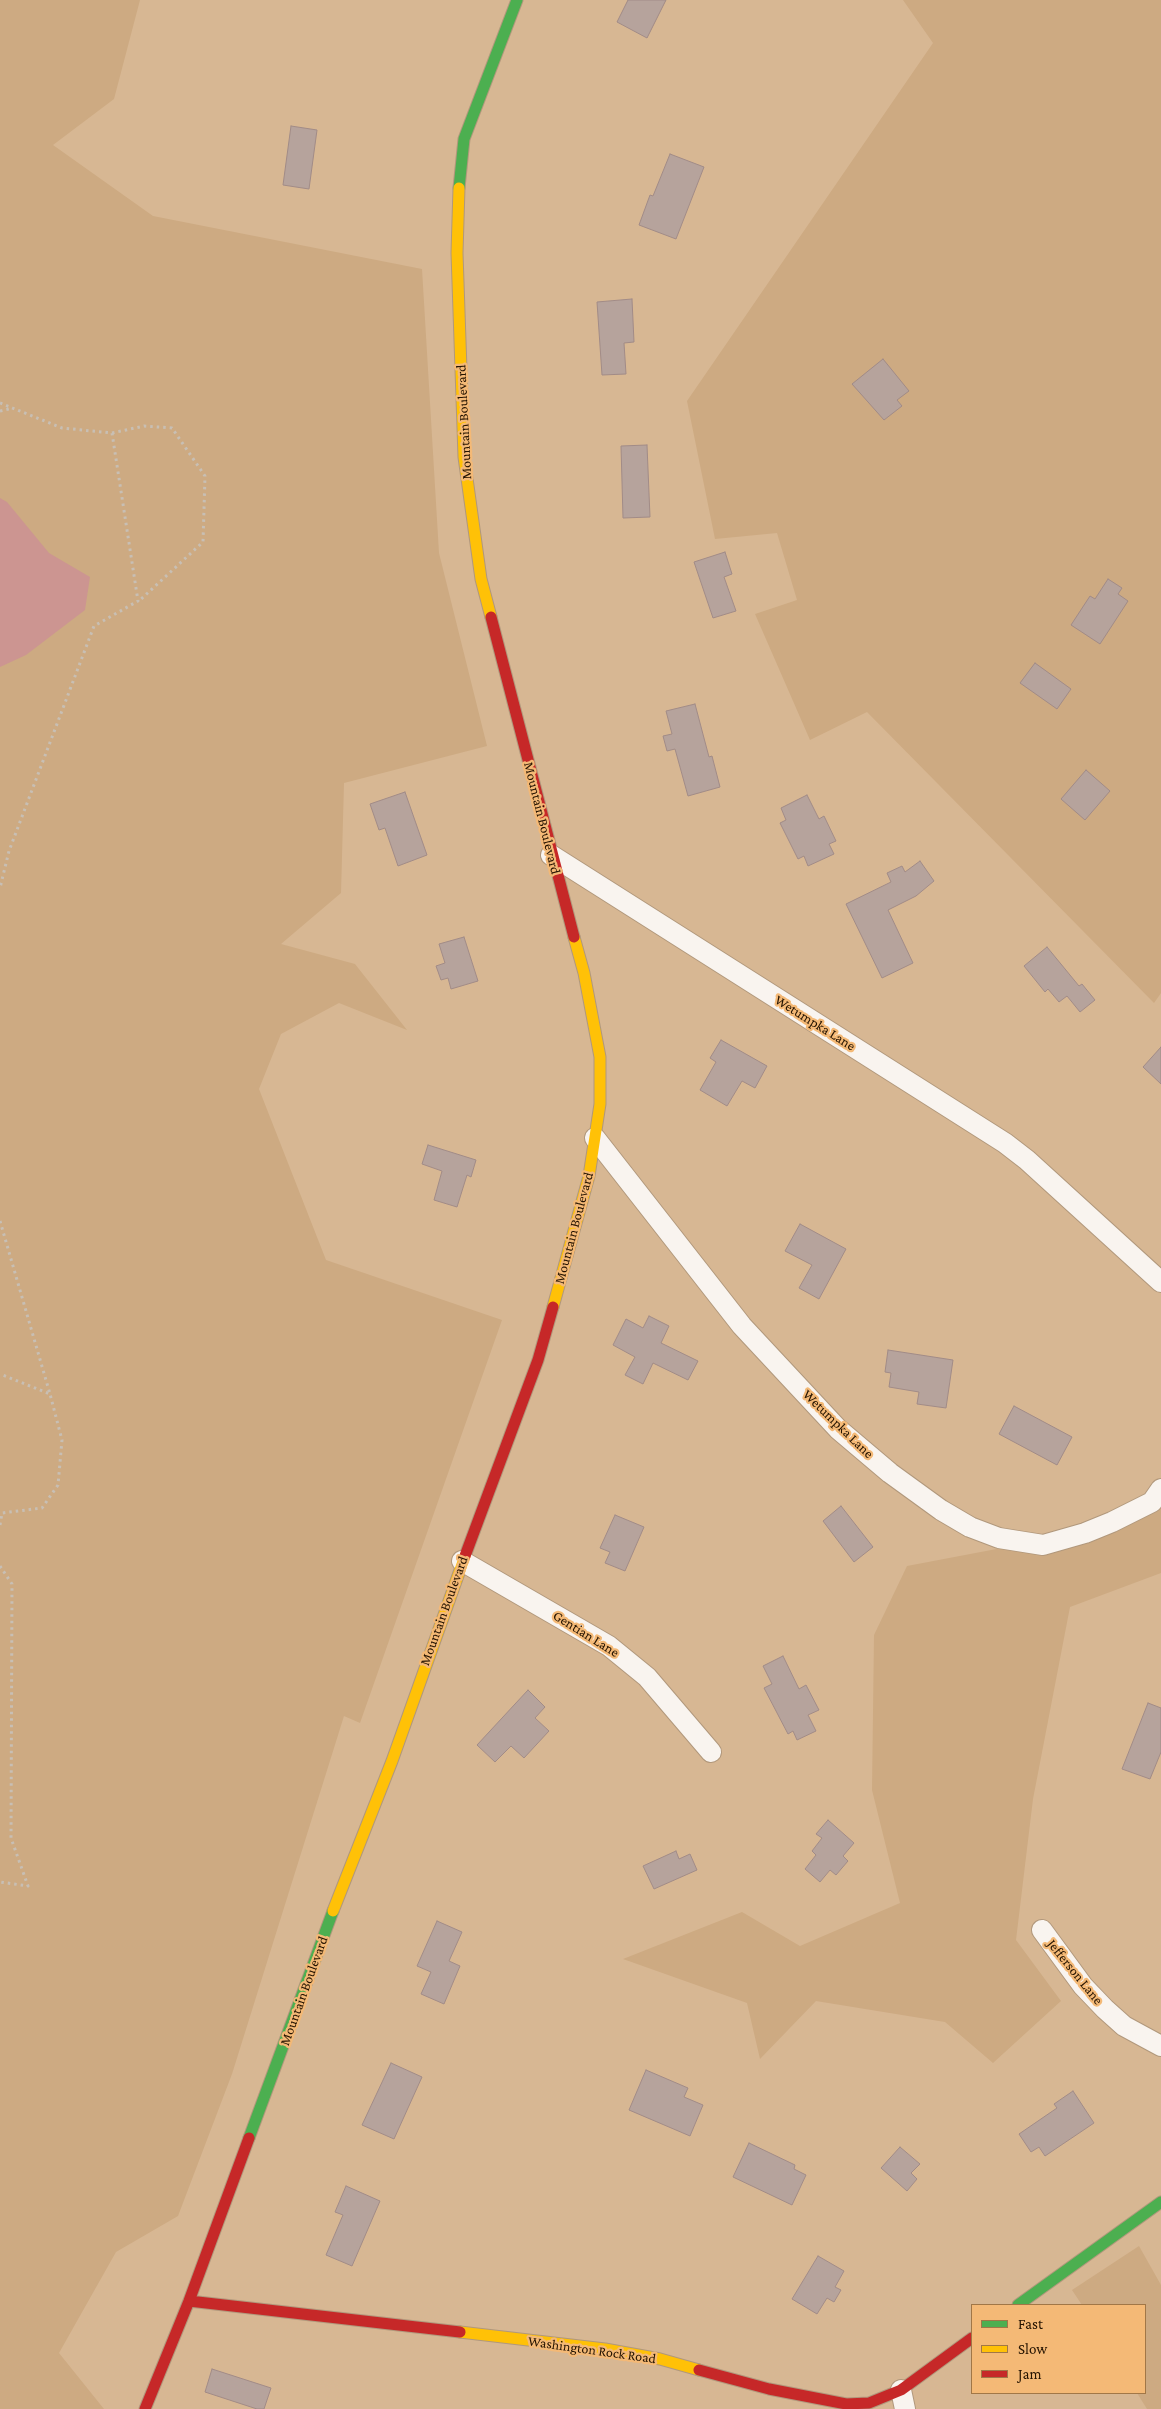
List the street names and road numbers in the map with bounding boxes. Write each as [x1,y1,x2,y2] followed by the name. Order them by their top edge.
[453,364,475,480] street label: Mountain Boulevard
[520,760,564,876] street label: Mountain Boulevard
[772,992,858,1054] street label: Wetumpka Lane
[551,1170,597,1286] street label: Mountain Boulevard
[799,1386,877,1462] street label: Wetumpka Lane
[416,1554,472,1668] street label: Mountain Boulevard
[550,1607,622,1661] street label: Gentian Lane
[276,1934,332,2048] street label: Mountain Boulevard
[1044,1936,1106,2008] street label: Jefferson Lane
[527,2333,657,2367] street label: Washington Rock Road

